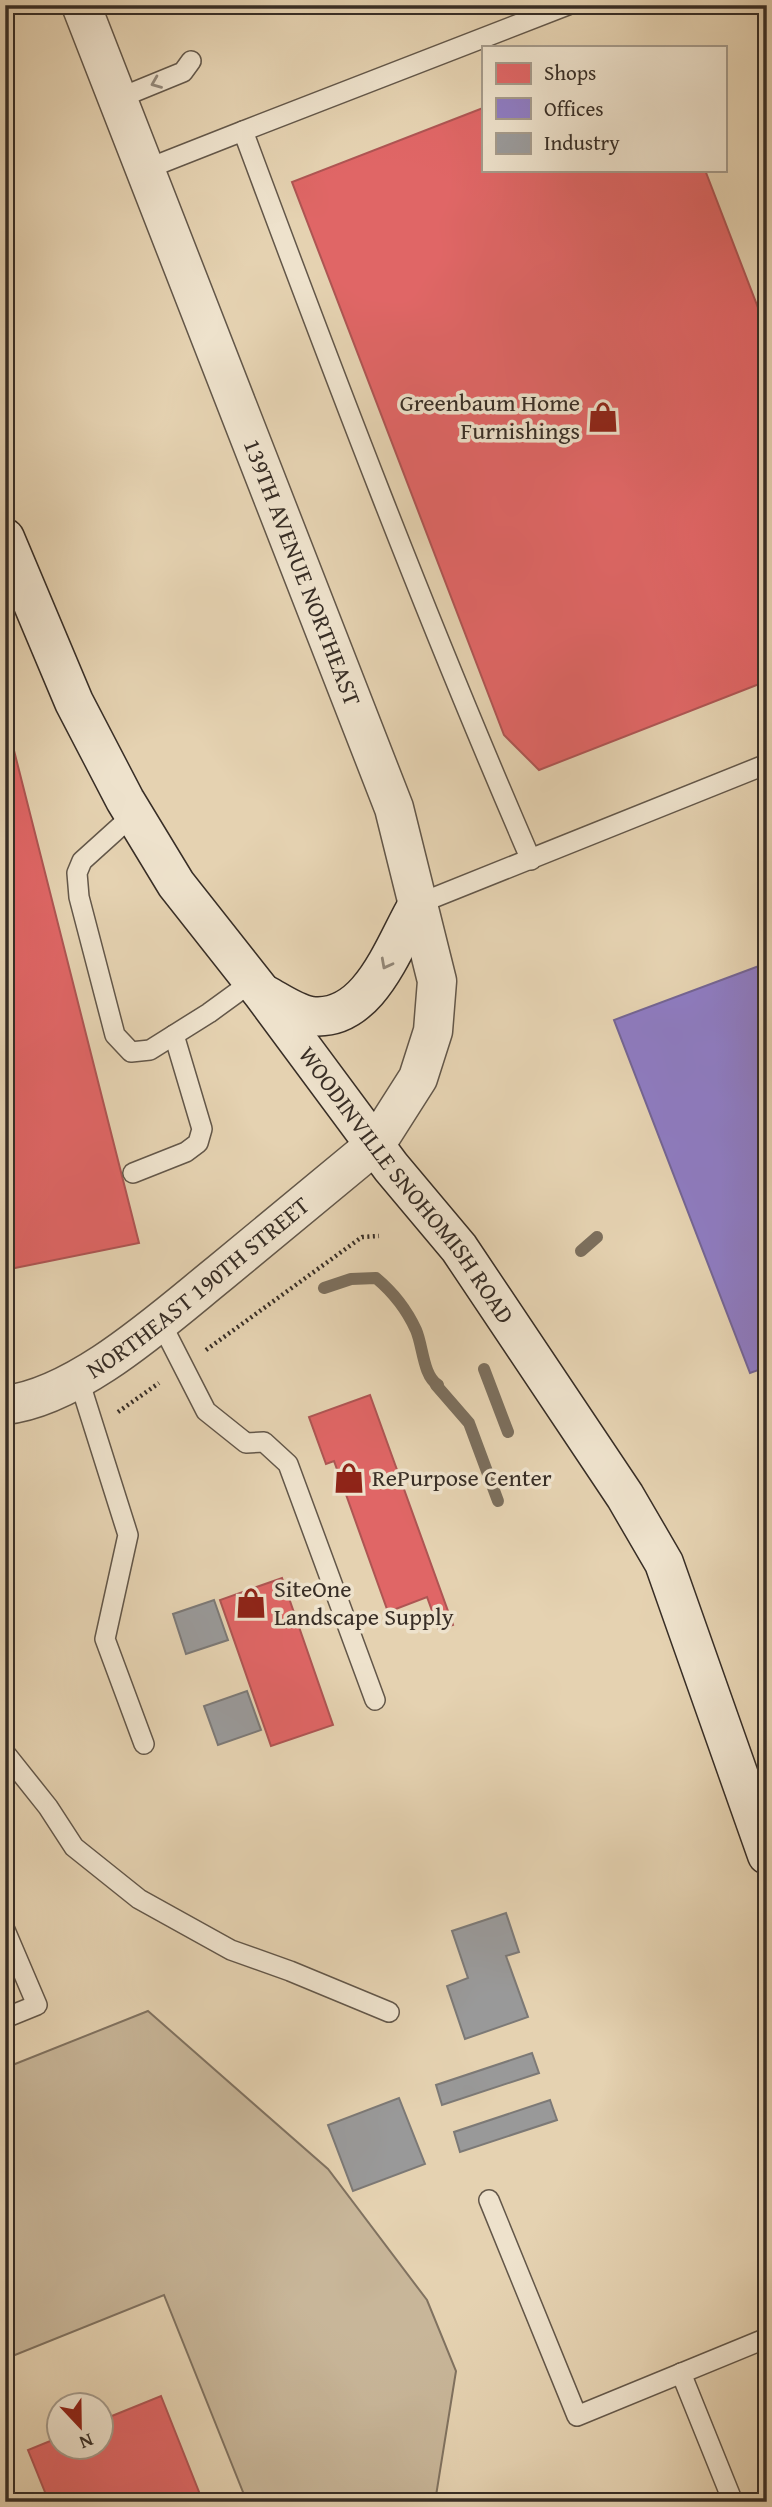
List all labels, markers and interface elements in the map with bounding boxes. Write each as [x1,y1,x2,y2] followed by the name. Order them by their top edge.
[482,46,726,172] legend
[544,57,596,88] text: Shops
[151,74,163,88] one-way arrow
[544,93,604,124] text: Offices
[544,127,620,158] text: Industry
[400,385,580,448] place label: Greenbaum Home Furnishings
[586,400,620,434] shop icon: Greenbaum Home Furnishings
[235,434,370,711] street label: 139TH AVENUE NORTHEAST
[381,957,394,969] one-way arrow
[290,1039,523,1331] street label: WOODINVILLE SNOHOMISH ROAD
[80,1188,317,1387] street label: NORTHEAST 190TH STREET
[372,1460,552,1495] place label: RePurpose Center
[332,1461,366,1495] shop icon: RePurpose Center
[274,1571,454,1634] place label: SiteOne Landscape Supply
[234,1586,268,1620] shop icon: SiteOne Landscape Supply
[46,2392,116,2462] north arrow
[75,2426,98,2457] text: N

